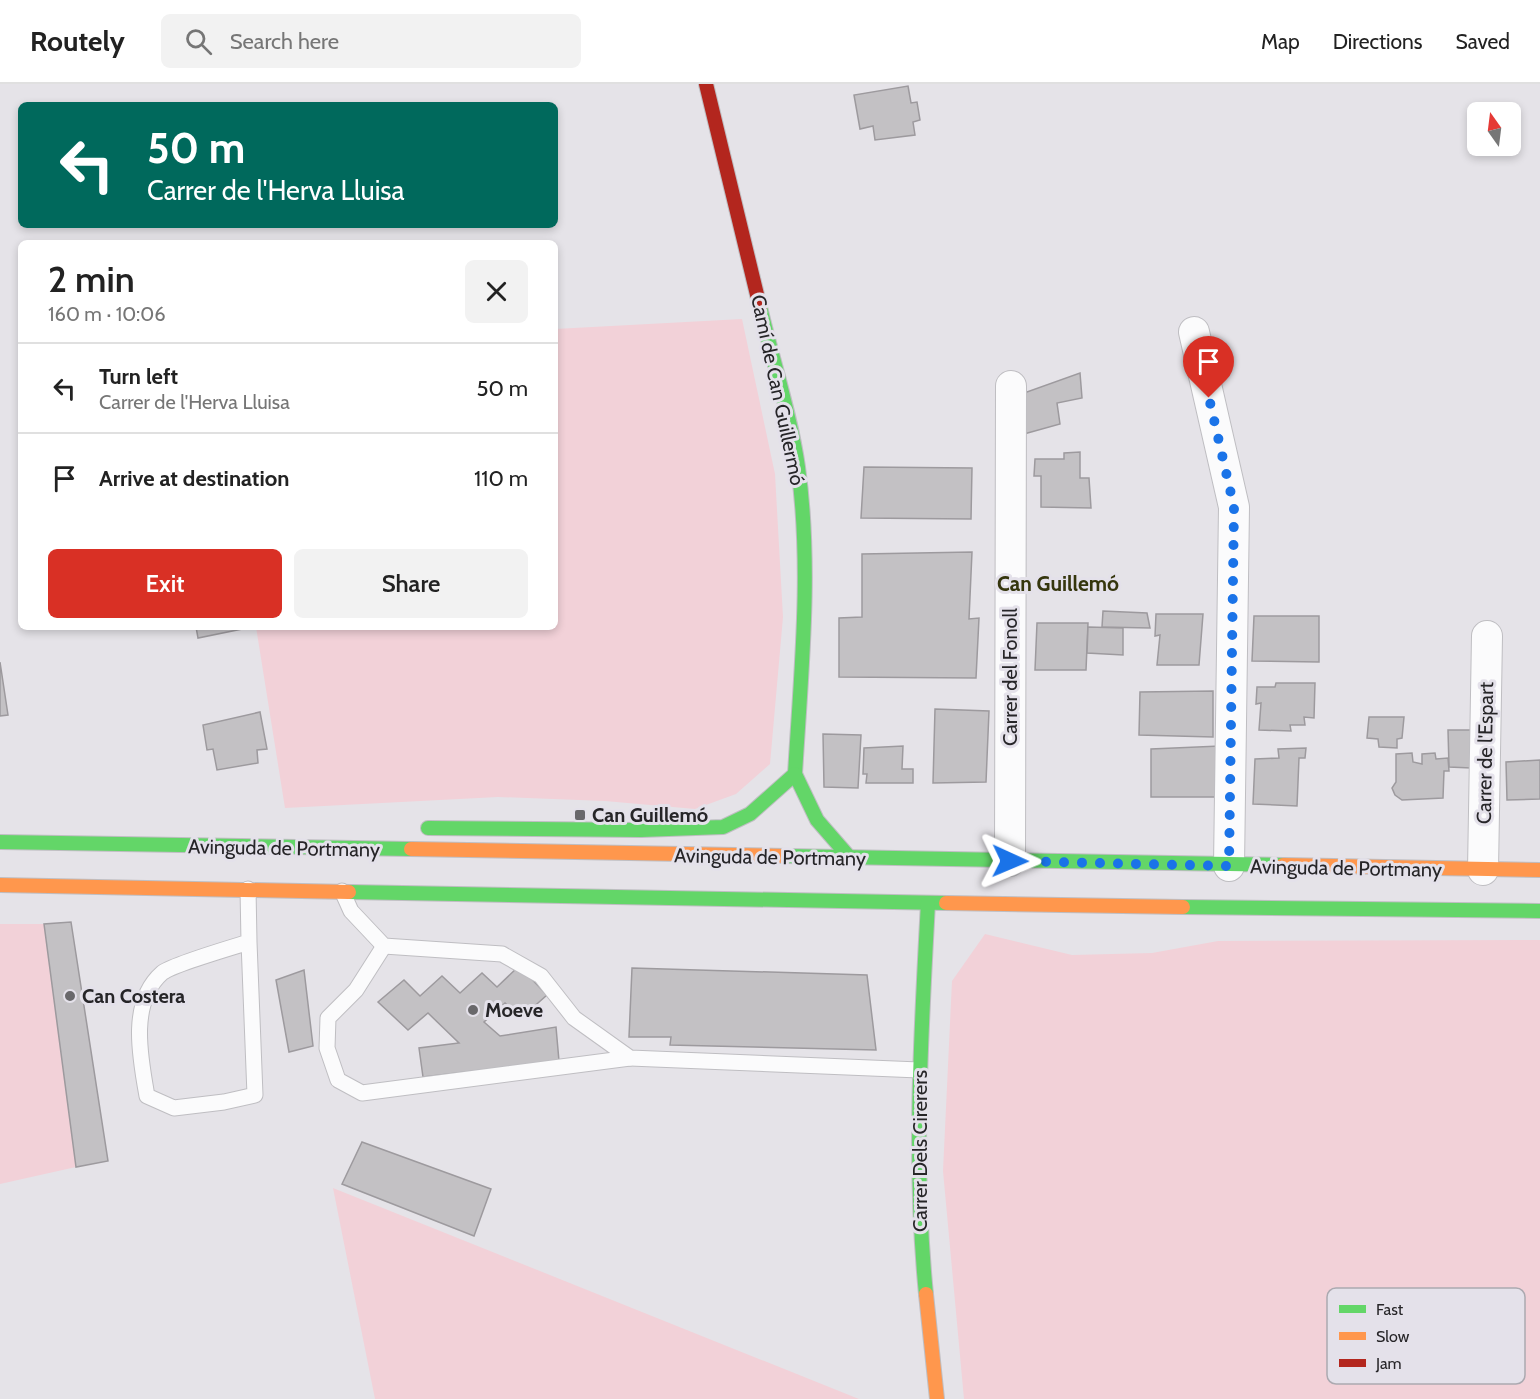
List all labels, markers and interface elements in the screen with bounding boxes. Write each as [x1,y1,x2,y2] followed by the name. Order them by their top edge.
[161,14,581,68] search box
[30,24,125,58] text: Routely
[182,25,215,58] icon: search
[230,28,339,55] text: Search here
[1261,29,1300,54] text: Map
[1333,29,1422,54] text: Directions
[1455,29,1510,54] text: Saved
[1467,102,1521,156] north arrow
[1467,102,1521,156] map controls
[147,122,245,174] text: 50 m
[48,126,126,204] icon: left
[147,174,405,207] text: Carrer de l'Herva Lluisa
[48,257,135,301] text: 2 min
[465,260,528,323] button: close
[746,293,810,487] street label: Camí de Can Guillermó
[48,302,166,326] text: 160 m · 10:06
[1183,336,1234,398] pin
[1192,345,1225,378] icon: arrive
[99,363,178,390] text: Turn left
[48,372,81,405] icon: left
[476,375,528,402] text: 50 m
[99,390,290,414] text: Carrer de l'Herva Lluisa
[48,462,81,495] icon: arrive
[99,465,289,492] text: Arrive at destination
[474,465,528,492] text: 110 m
[48,549,282,618] button: Exit
[294,549,528,618] button: Share
[997,571,1119,596] district label: Can Guillemó
[998,608,1022,746] street label: Carrer del Fonoll
[1472,681,1498,824] street label: Carrer de l'Espart
[592,803,708,827] place label: Can Guillemó
[573,808,587,822] marker: Can Guillemó
[978,829,1042,893] position arrow
[188,834,380,862] street label: Avinguda de Portmany
[674,843,866,871] street label: Avinguda de Portmany
[1250,854,1442,882] street label: Avinguda de Portmany
[82,984,185,1008] place label: Can Costera
[63,989,77,1003] marker: Can Costera
[485,998,543,1022] place label: Moeve
[466,1003,480,1017] marker: Moeve
[908,1070,932,1232] street label: Carrer Dels Cirerers
[1327,1288,1525,1384] legend
[1376,1300,1404,1319] text: Fast
[1376,1327,1410,1346] text: Slow
[1375,1354,1402,1373] text: Jam

